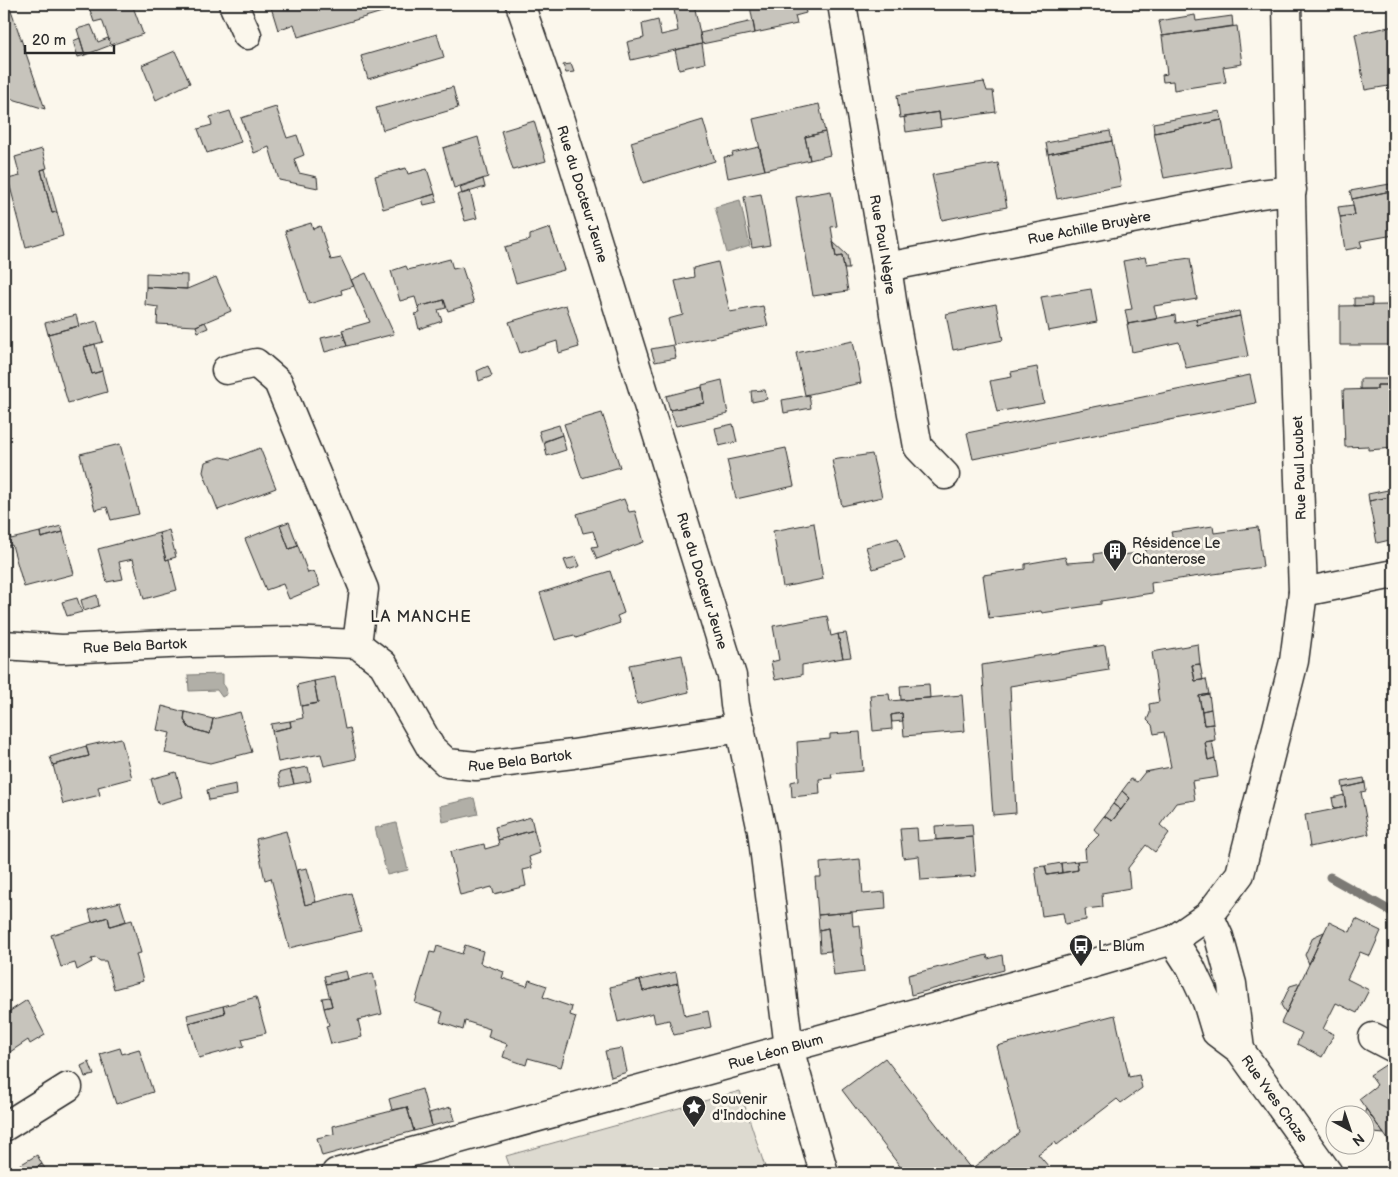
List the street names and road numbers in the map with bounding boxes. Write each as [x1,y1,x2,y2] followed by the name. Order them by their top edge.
[553,123,611,265] street label: Rue du Docteur Jeune
[866,193,899,296] street label: Rue Paul Nègre
[1026,208,1152,248] street label: Rue Achille Bruyère
[1289,415,1310,520] street label: Rue Paul Loubet
[673,510,731,651] street label: Rue du Docteur Jeune
[82,635,187,657] street label: Rue Bela Bartok
[467,746,573,775] street label: Rue Bela Bartok
[726,1031,825,1073] street label: Rue Léon Blum
[1237,1052,1311,1146] street label: Rue Yves Chaze

